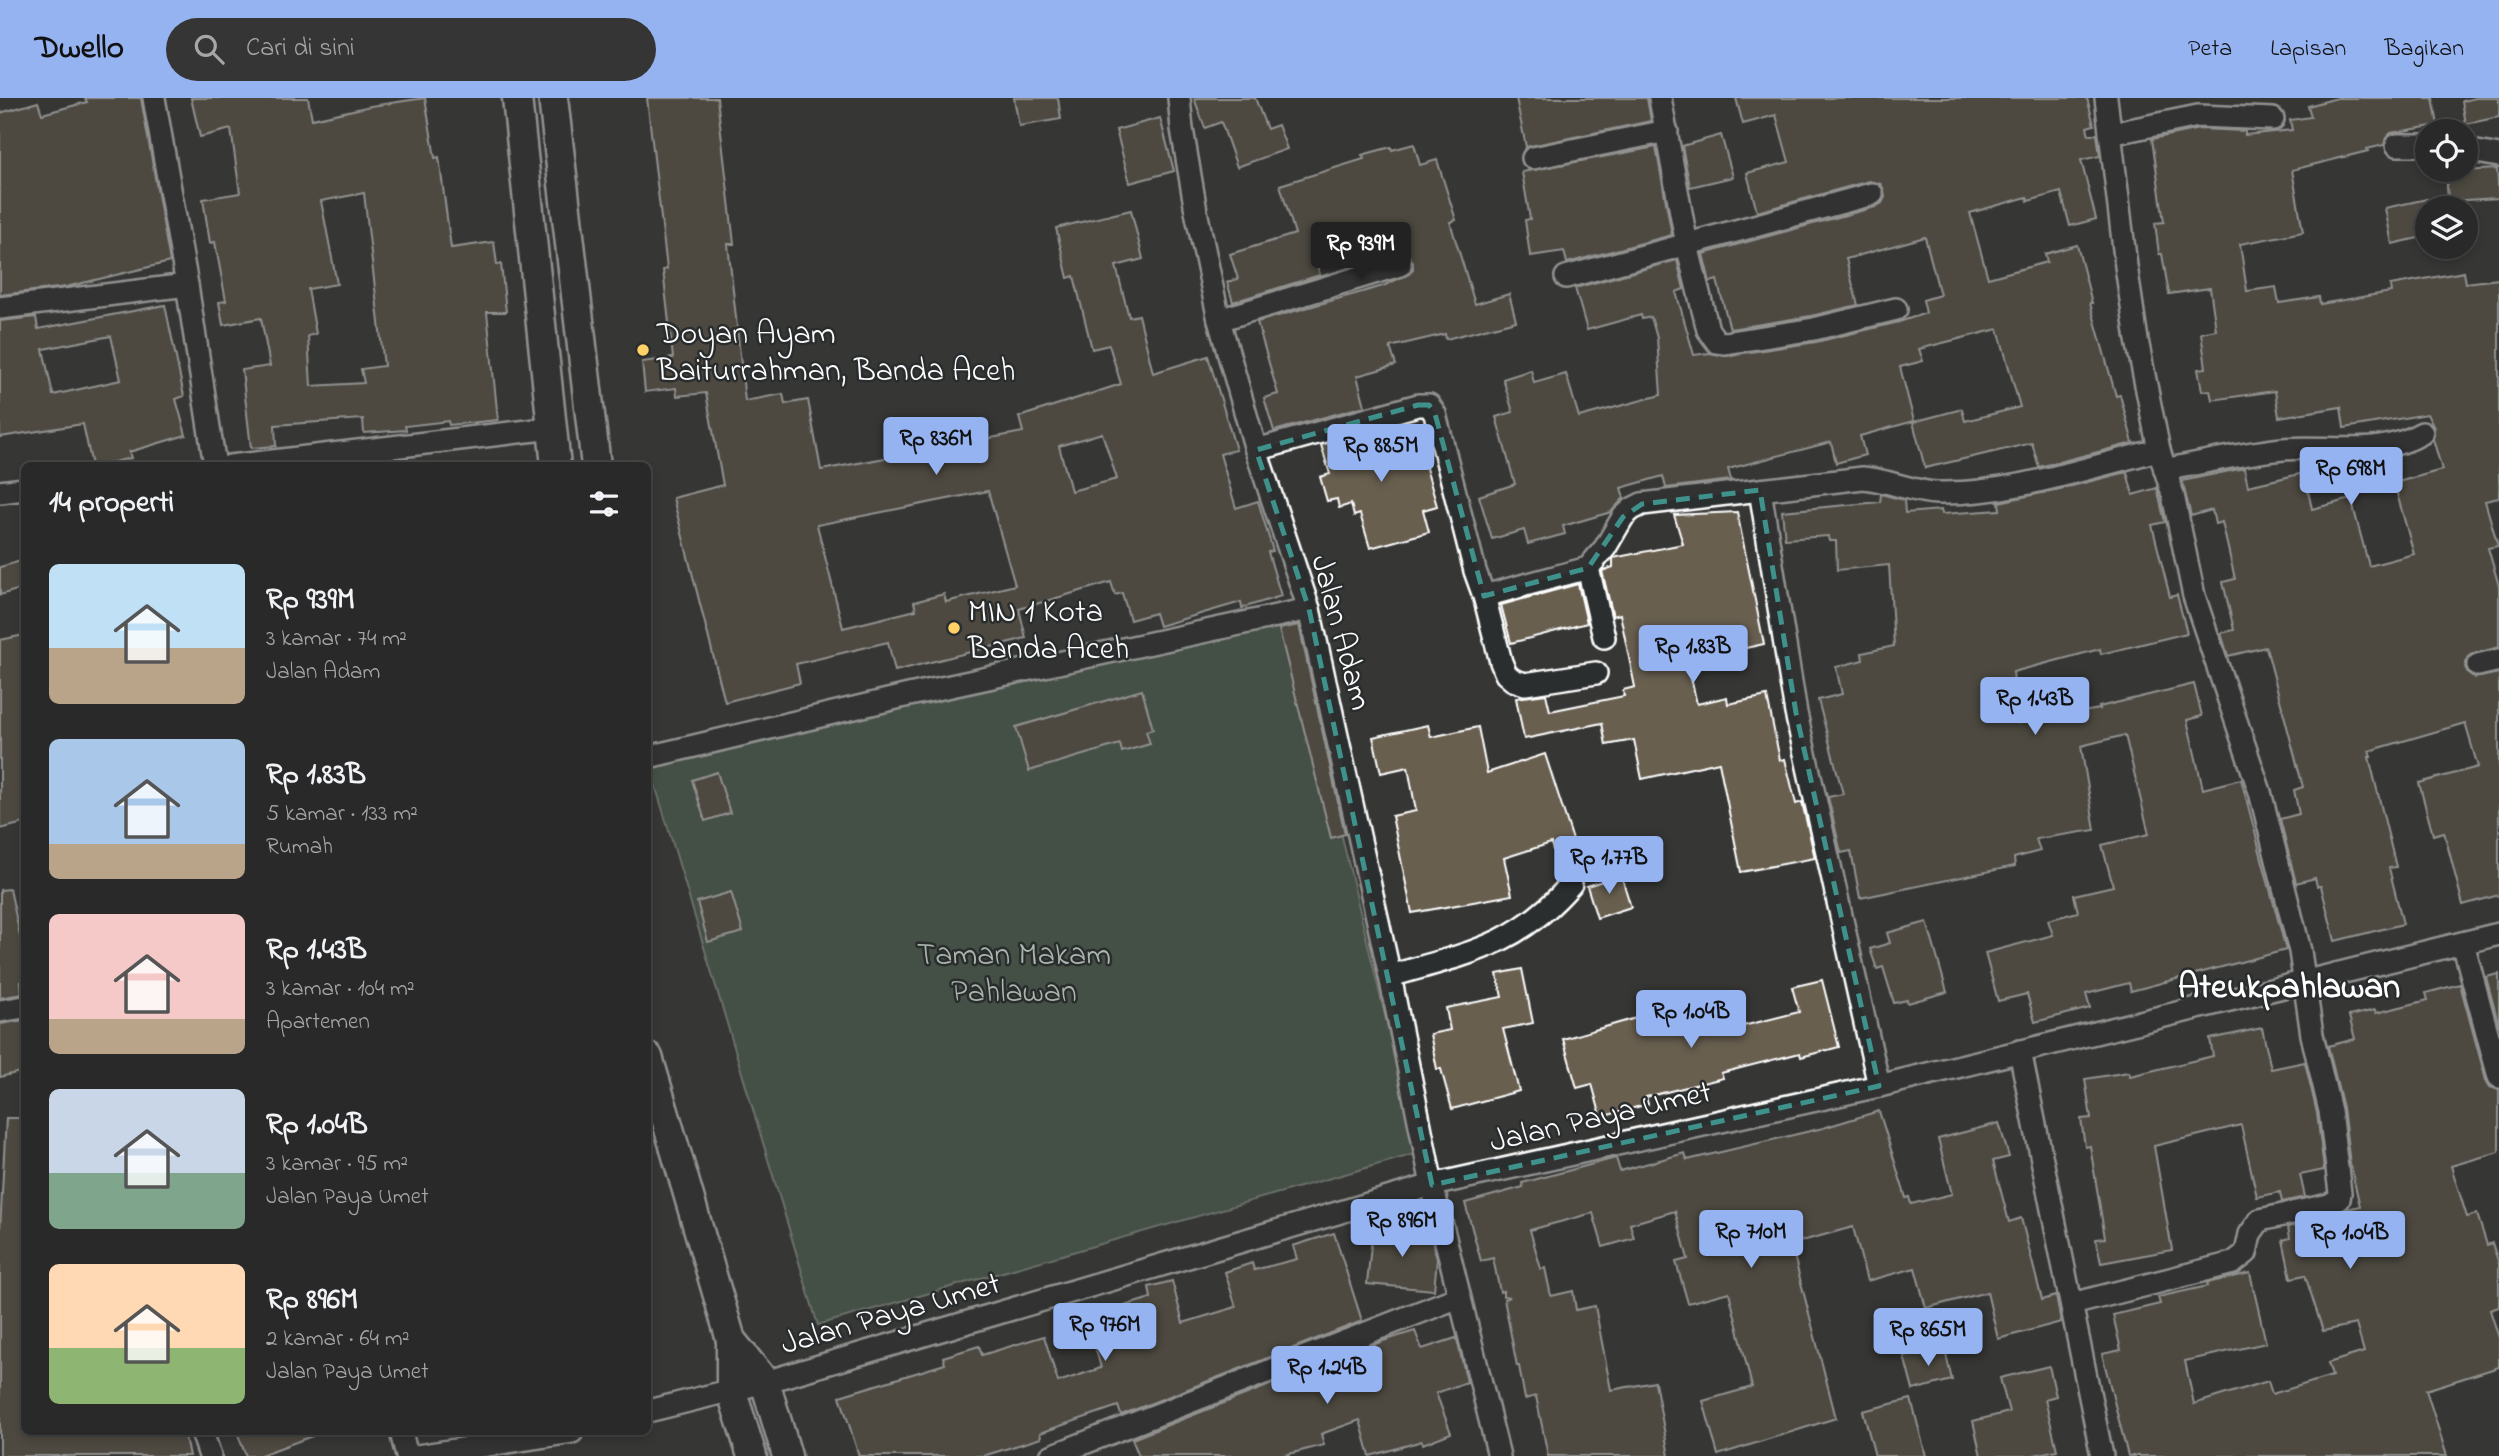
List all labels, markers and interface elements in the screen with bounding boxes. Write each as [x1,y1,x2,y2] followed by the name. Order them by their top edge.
[166,18,656,81] search box
[35,25,124,73] text: Dwello
[190,30,228,68] icon: search
[246,30,355,68] text: Cari di sini
[2188,32,2232,67] text: Peta
[2270,32,2346,67] text: Lapisan
[2384,32,2464,67] text: Bagikan
[2415,119,2478,259] map controls
[2415,119,2478,182] button: locate
[2415,196,2478,259] button: layers
[1296,222,1426,282] pin: Rp 939M
[1327,228,1395,261] text: Rp 939M
[656,312,1016,396] place label: Doyan Ayam Baiturrahman, Banda Aceh
[635,342,651,358] marker: Doyan Ayam Baiturrahman, Banda Aceh
[871,418,1001,477] pin: Rp 836M
[899,423,973,456] text: Rp 836M
[1316,424,1446,484] pin: Rp 885M
[1343,430,1419,463] text: Rp 885M
[2286,448,2416,507] pin: Rp 698M
[2316,453,2386,486] text: Rp 698M
[49,482,174,526] text: 14 properti
[585,485,623,523] icon: filters
[1296,550,1383,716] street label: Jalan Adam
[266,579,355,623] text: Rp 939M
[967,590,1129,674] place label: MIN 1 Kota Banda Aceh
[105,592,189,676] icon: home
[946,620,962,636] marker: MIN 1 Kota Banda Aceh
[266,623,407,656] text: 3 kamar · 74 m²
[1621,626,1765,685] pin: Rp 1.83B
[1655,631,1731,664] text: Rp 1.83B
[266,656,380,689] text: Jalan Adam
[1963,678,2107,737] pin: Rp 1.43B
[1996,683,2074,716] text: Rp 1.43B
[266,754,366,798] text: Rp 1.83B
[105,767,189,851] icon: home
[266,798,418,831] text: 5 kamar · 133 m²
[266,831,333,864] text: Rumah
[1537,836,1681,896] pin: Rp 1.77B
[1570,842,1648,875] text: Rp 1.77B
[266,929,367,973] text: Rp 1.43B
[917,933,1111,1017] park label: Taman Makam Pahlawan
[105,942,189,1026] icon: home
[2178,963,2400,1014] district label: Ateukpahlawan
[266,973,415,1006] text: 3 kamar · 104 m²
[1619,990,1763,1050] pin: Rp 1.04B
[1652,996,1730,1029] text: Rp 1.04B
[266,1006,370,1039] text: Apartemen
[1485,1070,1717,1167] street label: Jalan Paya Umet
[266,1104,368,1148] text: Rp 1.04B
[105,1117,189,1201] icon: home
[266,1148,408,1181] text: 3 kamar · 95 m²
[266,1181,429,1214] text: Jalan Paya Umet
[1337,1200,1467,1259] pin: Rp 896M
[1367,1205,1437,1238] text: Rp 896M
[1686,1210,1816,1270] pin: Rp 710M
[2278,1212,2422,1271] pin: Rp 1.04B
[1715,1216,1787,1249] text: Rp 710M
[2311,1217,2389,1250] text: Rp 1.04B
[776,1262,1007,1369] street label: Jalan Paya Umet
[266,1279,358,1323] text: Rp 896M
[105,1292,189,1376] icon: home
[1040,1304,1170,1363] pin: Rp 976M
[1863,1308,1993,1368] pin: Rp 865M
[1069,1309,1141,1342] text: Rp 976M
[1890,1314,1966,1347] text: Rp 865M
[266,1323,410,1356] text: 2 kamar · 64 m²
[1255,1346,1399,1406] pin: Rp 1.24B
[1287,1352,1367,1385] text: Rp 1.24B
[266,1356,429,1389] text: Jalan Paya Umet

